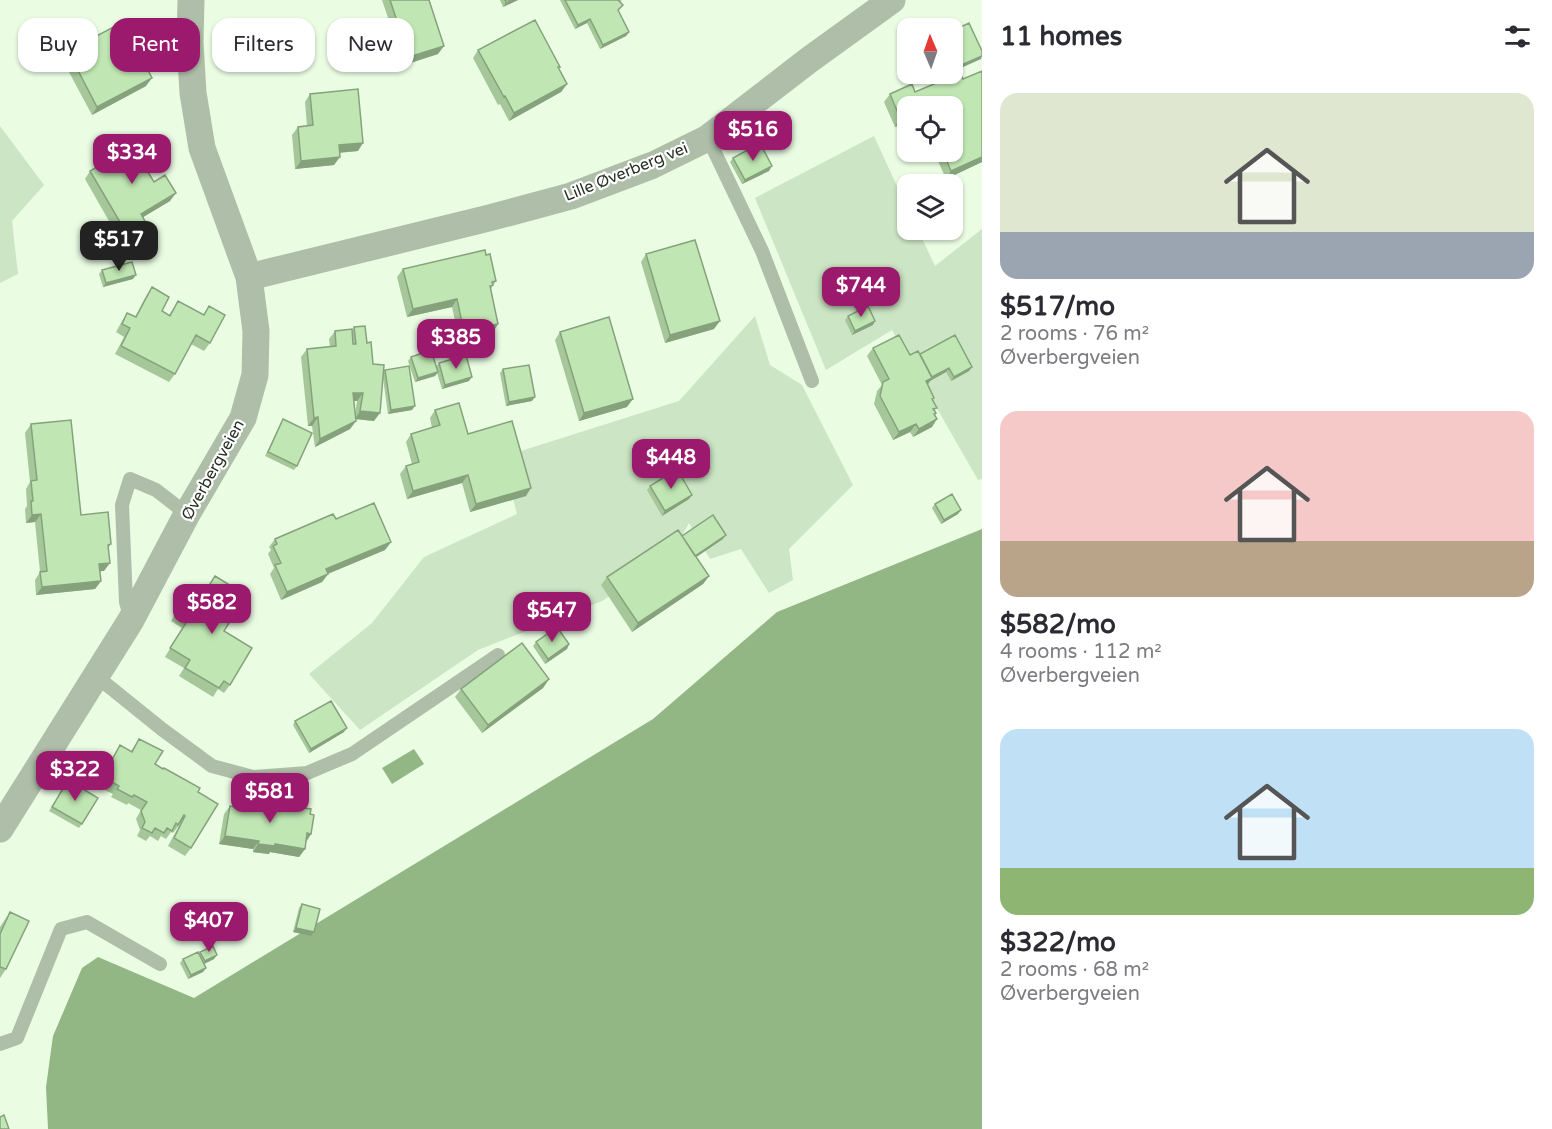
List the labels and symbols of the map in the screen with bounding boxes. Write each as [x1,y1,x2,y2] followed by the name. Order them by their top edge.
[897,18,963,84] north arrow
[717,111,789,162] pin: $516
[96,134,168,185] pin: $334
[561,138,691,206] street label: Lille Øverberg vei
[83,221,155,272] pin: $517
[825,267,897,318] pin: $744
[420,319,492,370] pin: $385
[177,416,249,524] street label: Øverbergveien
[635,439,707,490] pin: $448
[176,584,248,635] pin: $582
[516,592,588,643] pin: $547
[39,751,111,802] pin: $322
[234,773,306,824] pin: $581
[173,902,245,953] pin: $407

